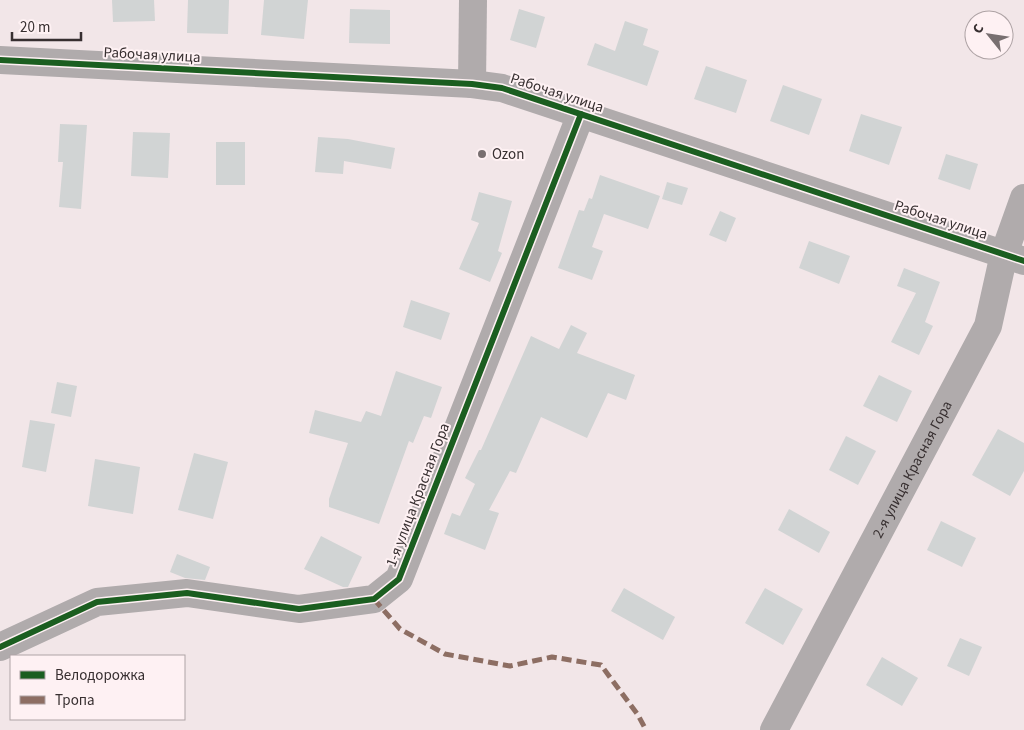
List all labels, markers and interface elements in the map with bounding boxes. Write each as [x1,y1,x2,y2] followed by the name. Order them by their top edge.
[12,10,81,42] scale bar
[964,10,1014,60] north arrow
[20,17,50,38] text: 20 m
[968,20,989,38] text: С
[103,42,201,68] street label: Рабочая улица
[508,68,606,118] street label: Рабочая улица
[492,144,524,165] place label: Ozon
[476,148,488,160] marker: Ozon
[892,195,990,245] street label: Рабочая улица
[867,397,957,542] street label: 2-я улица Красная Гора
[381,420,455,570] street label: 1-я улица Красная Гора
[10,655,185,720] legend
[55,665,145,686] text: Велодорожка
[55,690,95,711] text: Тропа

